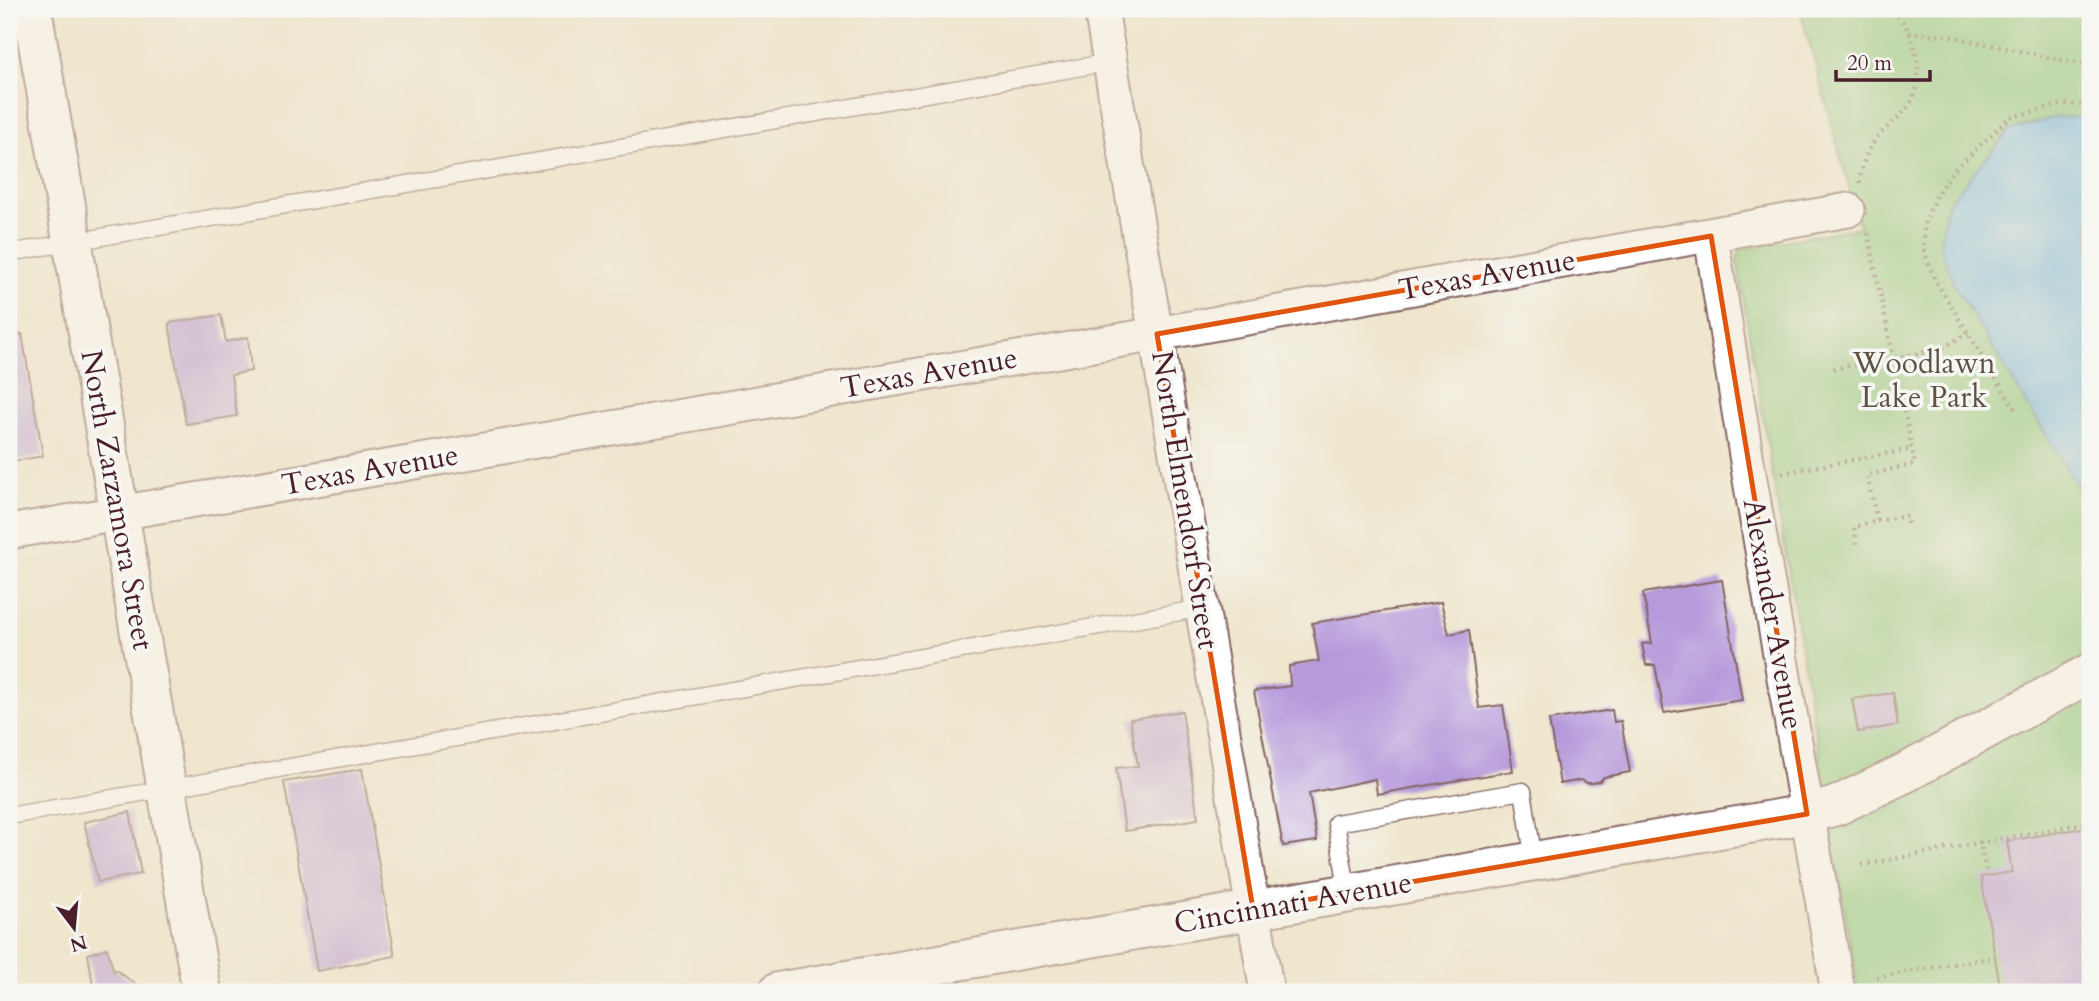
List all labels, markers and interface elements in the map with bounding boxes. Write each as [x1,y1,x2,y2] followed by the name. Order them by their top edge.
[1836,38,1931,82] scale bar
[1847,49,1892,78] text: 20 m
[1395,239,1579,311] street label: Texas Avenue
[837,337,1021,409] street label: Texas Avenue
[1851,343,1996,418] park label: Woodlawn Lake Park
[70,347,164,654] street label: North Zarzamora Street
[1141,348,1229,653] street label: North Elmendorf Street
[278,434,462,506] street label: Texas Avenue
[1733,496,1813,732] street label: Alexander Avenue
[1171,862,1415,944] street label: Cincinnati Avenue
[38,892,108,962] north arrow
[66,929,90,958] text: N

